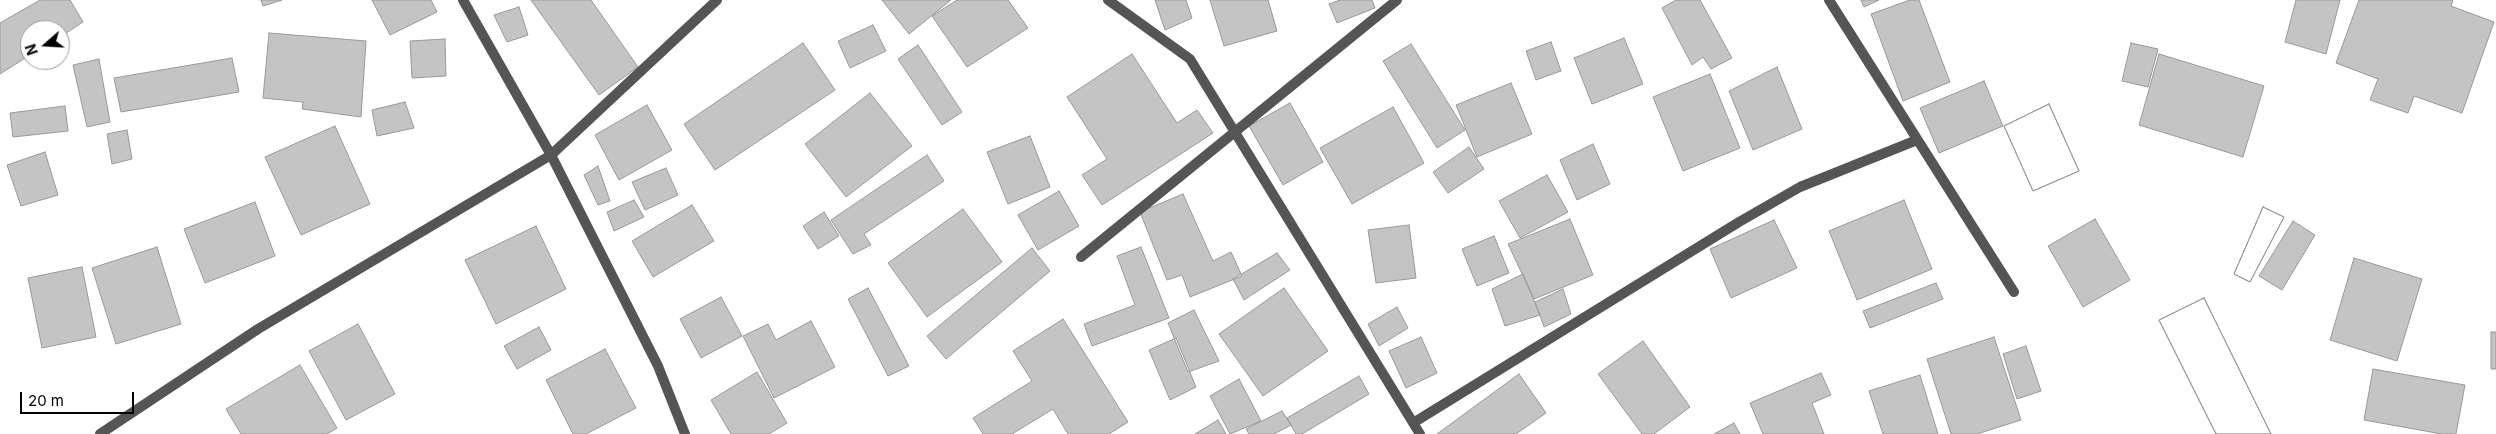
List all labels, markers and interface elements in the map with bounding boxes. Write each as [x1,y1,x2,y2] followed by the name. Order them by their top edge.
[20,20,70,70] north arrow
[22,42,41,58] text: N
[22,382,136,414] scale bar
[28,391,64,410] text: 20 m

